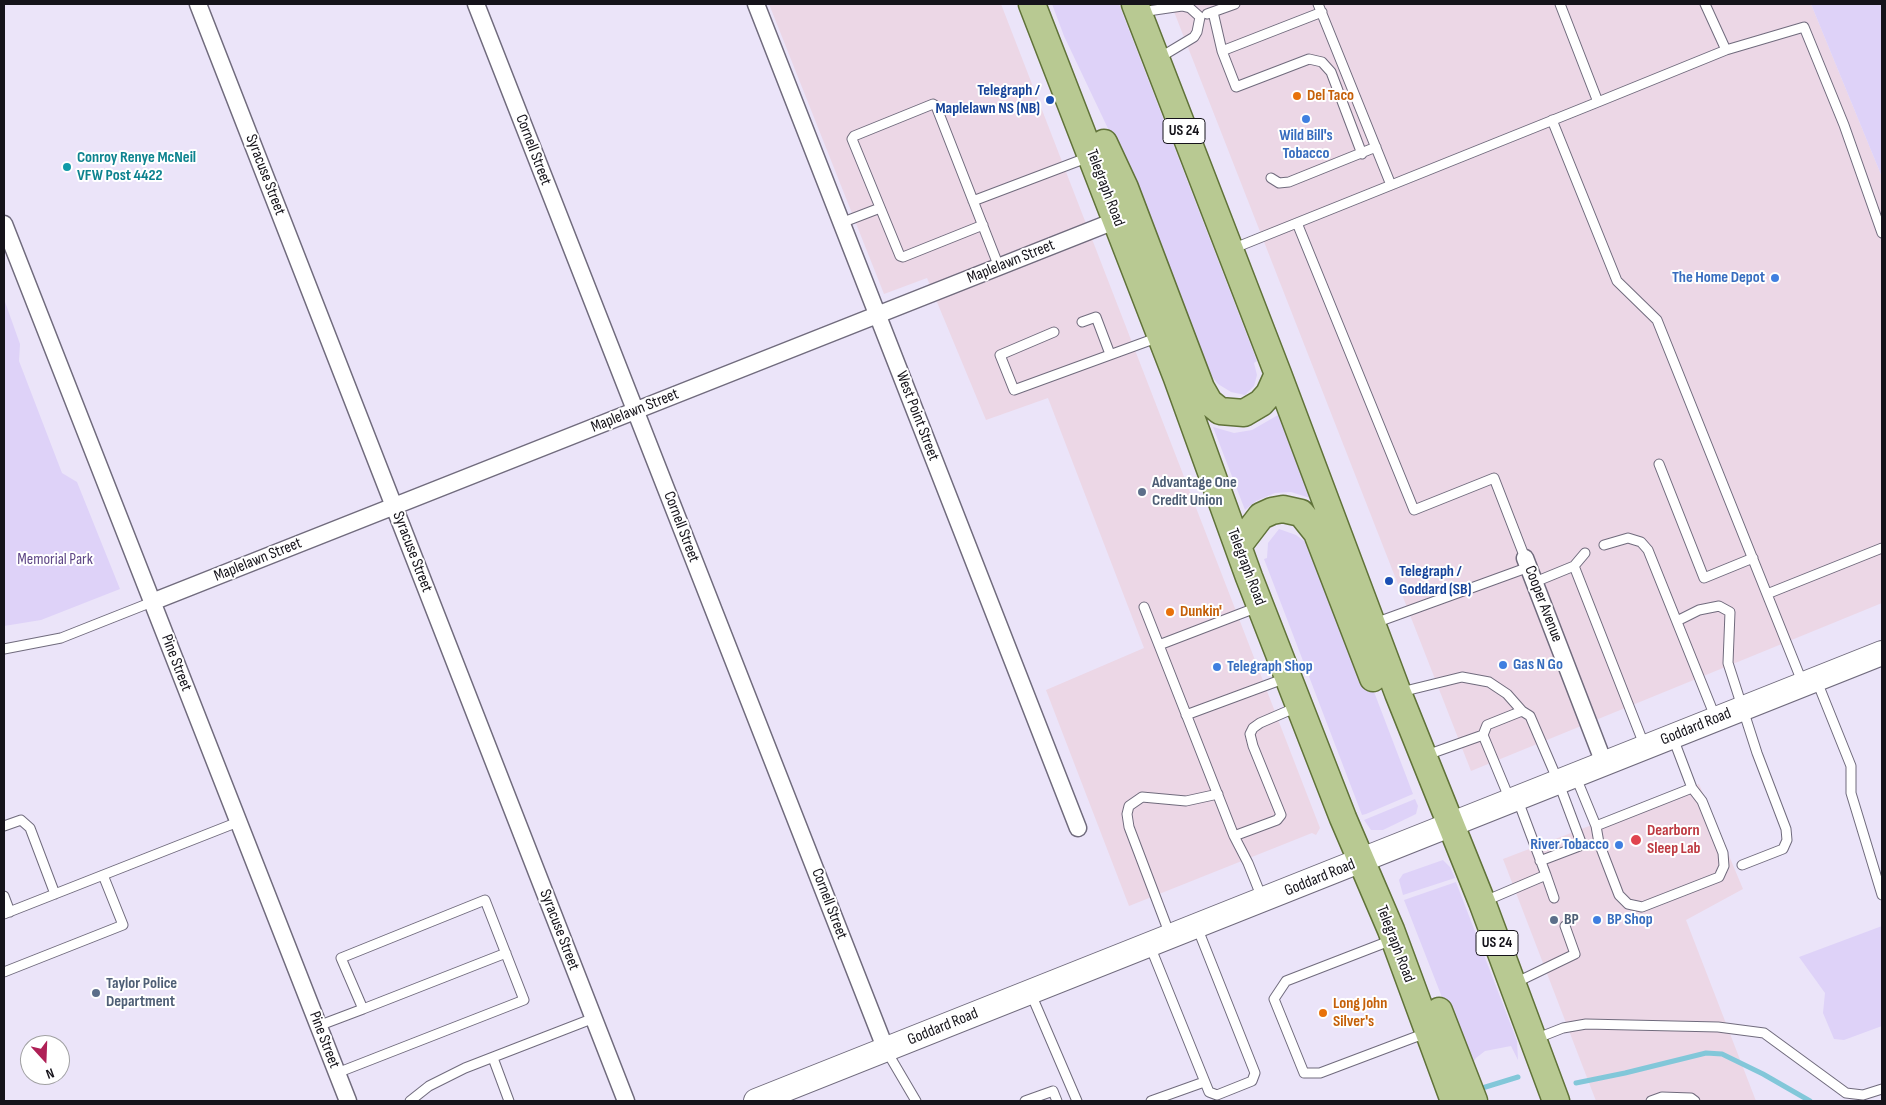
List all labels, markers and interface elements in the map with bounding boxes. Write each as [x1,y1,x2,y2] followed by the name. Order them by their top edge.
[936,81,1040,119] place label: Telegraph / Maplelawn NS (NB)
[1307,86,1354,106] place label: Del Taco
[1291,90,1303,102] marker: Del Taco
[1044,94,1056,106] marker: Telegraph / Maplelawn NS (NB)
[511,112,555,188] street label: Cornell Street
[1300,113,1312,125] marker: Wild Bill's Tobacco
[1163,118,1205,144] road number: US 24
[1279,126,1333,164] place label: Wild Bill's Tobacco
[241,132,289,218] street label: Syracuse Street
[1082,147,1128,229] street label: Telegraph Road
[77,148,196,186] place label: Conroy Renye McNeil VFW Post 4422
[61,161,73,173] marker: Conroy Renye McNeil VFW Post 4422
[964,236,1058,288] street label: Maplelawn Street
[1672,268,1765,288] place label: The Home Depot
[1769,272,1781,284] marker: The Home Depot
[891,369,943,463] street label: West Point Street
[588,385,682,437] street label: Maplelawn Street
[1152,473,1237,511] place label: Advantage One Credit Union
[1136,486,1148,498] marker: Advantage One Credit Union
[659,489,703,565] street label: Cornell Street
[388,509,436,595] street label: Syracuse Street
[1223,526,1269,608] street label: Telegraph Road
[211,534,305,586] street label: Maplelawn Street
[17,550,93,570] park label: Memorial Park
[1399,562,1471,600] place label: Telegraph / Goddard (SB)
[1520,563,1566,645] street label: Cooper Avenue
[1383,575,1395,587] marker: Telegraph / Goddard (SB)
[1180,602,1222,622] place label: Dunkin'
[1164,606,1176,618] marker: Dunkin'
[156,632,196,694] street label: Pine Street
[1513,655,1563,675] place label: Gas N Go
[1227,657,1313,677] place label: Telegraph Shop
[1497,659,1509,671] marker: Gas N Go
[1211,661,1223,673] marker: Telegraph Shop
[1658,704,1734,750] street label: Goddard Road
[1647,821,1700,859] place label: Dearborn Sleep Lab
[1629,833,1643,847] marker: Dearborn Sleep Lab
[1530,835,1609,855] place label: River Tobacco
[1613,839,1625,851] marker: River Tobacco
[1282,855,1358,901] street label: Goddard Road
[807,866,851,942] street label: Cornell Street
[535,887,583,973] street label: Syracuse Street
[1372,903,1418,985] street label: Telegraph Road
[1564,910,1579,930] place label: BP
[1607,910,1653,930] place label: BP Shop
[1548,914,1560,926] marker: BP
[1591,914,1603,926] marker: BP Shop
[1476,930,1518,956] road number: US 24
[106,974,177,1012] place label: Taylor Police Department
[90,987,102,999] marker: Taylor Police Department
[1333,994,1387,1032] place label: Long John Silver's
[905,1004,981,1050] street label: Goddard Road
[1317,1007,1329,1019] marker: Long John Silver's
[304,1009,344,1071] street label: Pine Street
[20,1035,70,1085] north arrow
[44,1064,56,1083] text: N

